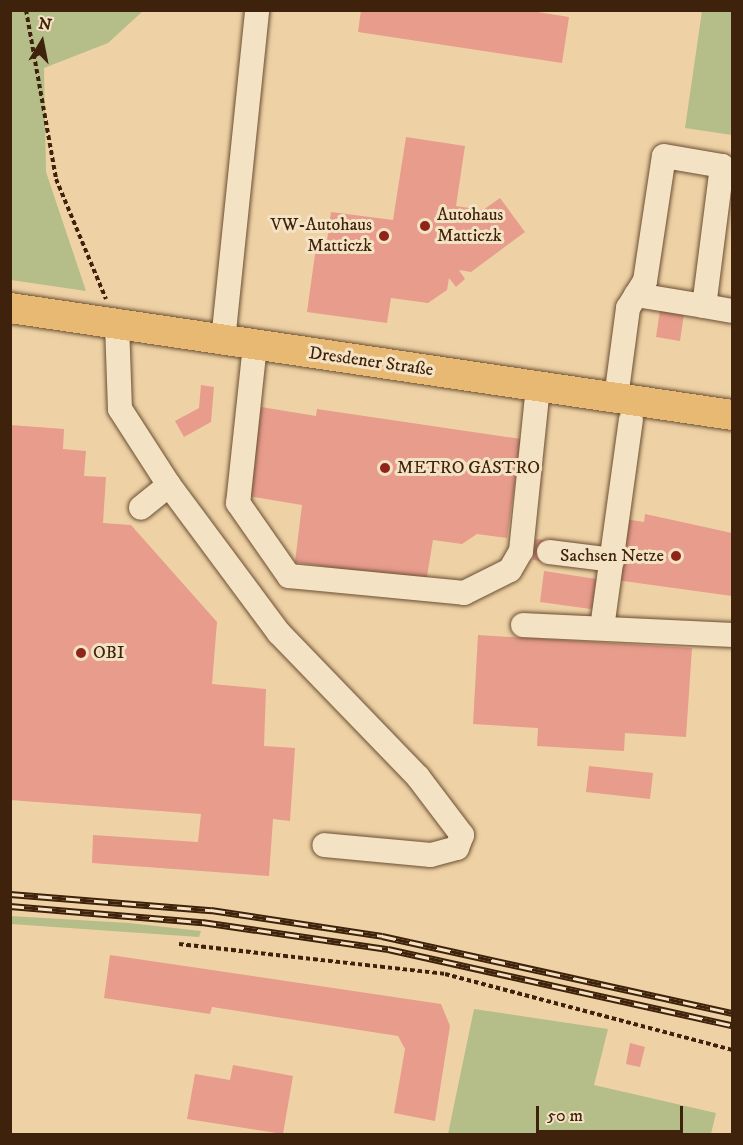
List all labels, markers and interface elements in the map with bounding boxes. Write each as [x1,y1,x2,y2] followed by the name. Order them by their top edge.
[12,12,72,72] north arrow
[37,13,53,35] text: N
[437,205,503,248] place label: Autohaus Matticzk
[270,215,372,258] place label: VW-Autohaus Matticzk
[418,219,432,233] marker: Autohaus Matticzk
[377,229,391,243] marker: VW-Autohaus Matticzk
[307,343,435,381] street label: Dresdener Straße
[397,457,540,479] place label: METRO GASTRO
[378,461,392,475] marker: METRO GASTRO
[560,545,664,567] place label: Sachsen Netze
[669,549,683,563] marker: Sachsen Netze
[93,642,124,664] place label: OBI
[74,646,88,660] marker: OBI
[539,1094,686,1132] scale bar
[547,1105,583,1127] text: 50 m

